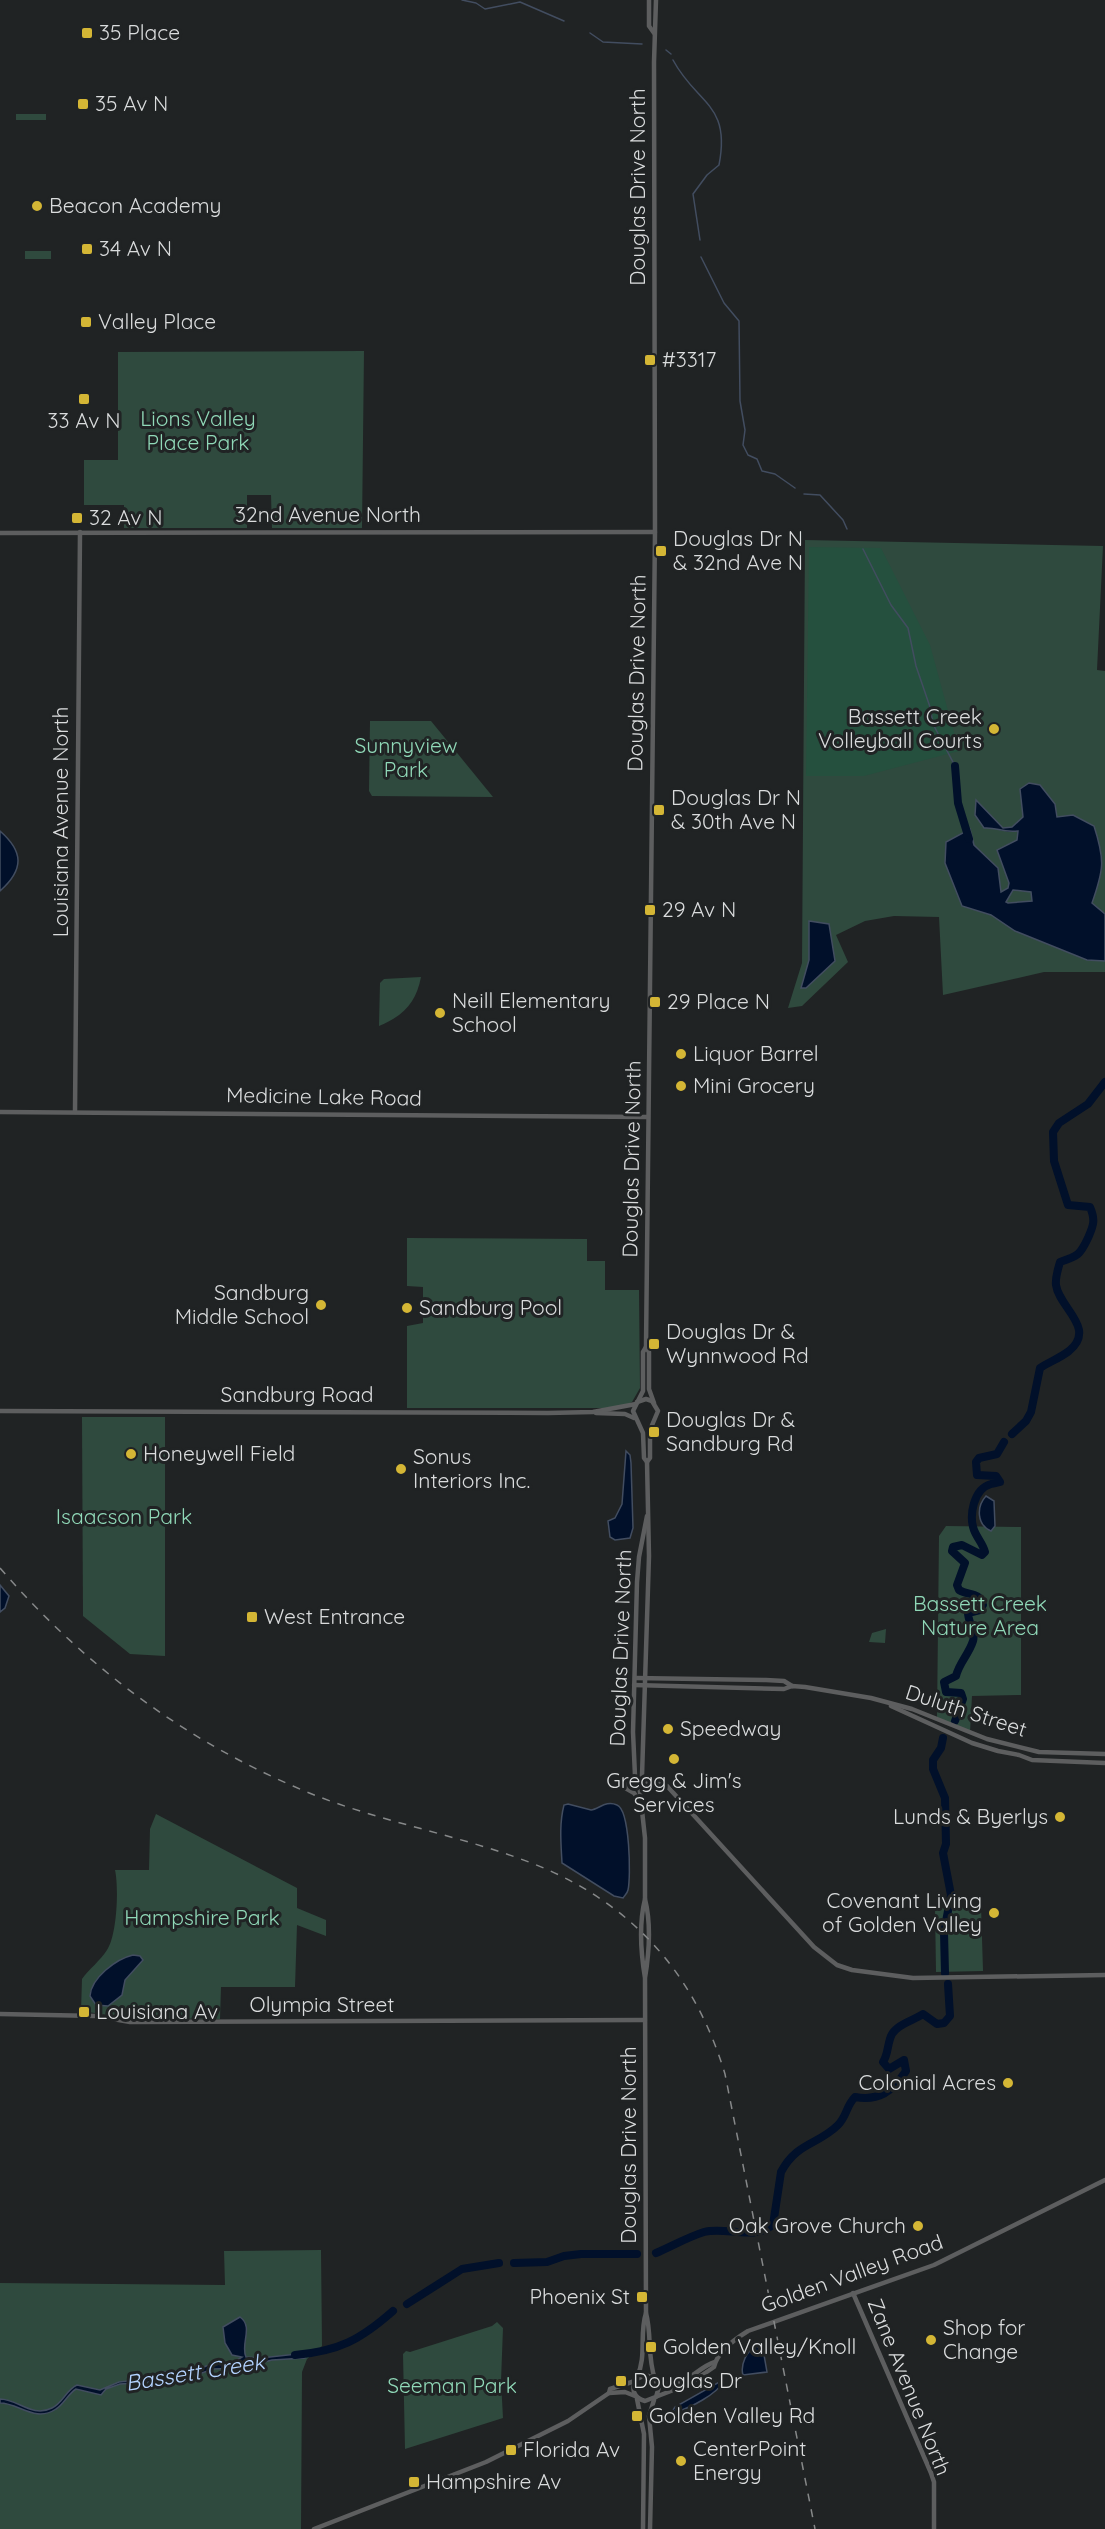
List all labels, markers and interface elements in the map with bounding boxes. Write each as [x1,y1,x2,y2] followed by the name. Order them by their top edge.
[99,19,180,45] place label: 35 Place
[80,26,94,40] marker: 35 Place
[624,88,650,286] street label: Douglas Drive North
[95,90,168,116] place label: 35 Av N
[76,97,90,111] marker: 35 Av N
[49,192,222,218] place label: Beacon Academy
[30,199,44,213] marker: Beacon Academy
[99,235,172,261] place label: 34 Av N
[80,242,94,256] marker: 34 Av N
[98,308,216,334] place label: Valley Place
[79,315,93,329] marker: Valley Place
[662,346,717,372] place label: #3317
[643,353,657,367] marker: #3317
[77,392,91,406] marker: 33 Av N
[140,405,256,455] park label: Lions Valley Place Park
[48,407,120,433] place label: 33 Av N
[235,501,421,527] street label: 32nd Avenue North
[89,504,163,530] place label: 32 Av N
[70,511,84,525] marker: 32 Av N
[673,525,803,575] place label: Douglas Dr N & 32nd Ave N
[654,544,668,558] marker: Douglas Dr N & 32nd Ave N
[621,574,651,772] street label: Douglas Drive North
[818,703,982,753] place label: Bassett Creek Volleyball Courts
[47,707,73,937] street label: Louisiana Avenue North
[987,722,1001,736] marker: Bassett Creek Volleyball Courts
[354,732,458,782] park label: Sunnyview Park
[671,784,801,834] place label: Douglas Dr N & 30th Ave N
[652,803,666,817] marker: Douglas Dr N & 30th Ave N
[662,896,736,922] place label: 29 Av N
[643,903,657,917] marker: 29 Av N
[452,987,610,1037] place label: Neill Elementary School
[667,988,770,1014] place label: 29 Place N
[648,995,662,1009] marker: 29 Place N
[433,1006,447,1020] marker: Neill Elementary School
[693,1040,819,1066] place label: Liquor Barrel
[674,1047,688,1061] marker: Liquor Barrel
[616,1060,646,1258] street label: Douglas Drive North
[693,1072,815,1098] place label: Mini Grocery
[674,1079,688,1093] marker: Mini Grocery
[226,1081,422,1111] street label: Medicine Lake Road
[175,1279,309,1329] place label: Sandburg Middle School
[419,1294,562,1320] place label: Sandburg Pool
[314,1298,328,1312] marker: Sandburg Middle School
[400,1301,414,1315] marker: Sandburg Pool
[666,1318,809,1368] place label: Douglas Dr & Wynnwood Rd
[647,1337,661,1351] marker: Douglas Dr & Wynnwood Rd
[221,1381,373,1407] street label: Sandburg Road
[666,1406,795,1456] place label: Douglas Dr & Sandburg Rd
[647,1425,661,1439] marker: Douglas Dr & Sandburg Rd
[143,1440,295,1466] place label: Honeywell Field
[413,1443,530,1493] place label: Sonus Interiors Inc.
[124,1447,138,1461] marker: Honeywell Field
[394,1462,408,1476] marker: Sonus Interiors Inc.
[56,1503,192,1529] park label: Isaacson Park
[604,1549,636,1747] street label: Douglas Drive North
[913,1590,1047,1640] park label: Bassett Creek Nature Area
[264,1603,405,1629] place label: West Entrance
[245,1610,259,1624] marker: West Entrance
[902,1678,1030,1742] street label: Duluth Street
[680,1715,782,1741] place label: Speedway
[661,1722,675,1736] marker: Speedway
[667,1752,681,1766] marker: Gregg & Jim's Services
[606,1767,742,1817] place label: Gregg & Jim's Services
[893,1803,1048,1829] place label: Lunds & Byerlys
[1053,1810,1067,1824] marker: Lunds & Byerlys
[822,1887,982,1937] place label: Covenant Living of Golden Valley
[124,1904,280,1930] park label: Hampshire Park
[987,1906,1001,1920] marker: Covenant Living of Golden Valley
[250,1991,394,2017] street label: Olympia Street
[96,1998,218,2024] place label: Louisiana Av
[77,2005,91,2019] marker: Louisiana Av
[615,2046,641,2244] street label: Douglas Drive North
[859,2069,996,2095] place label: Colonial Acres
[1001,2076,1015,2090] marker: Colonial Acres
[729,2212,906,2238] place label: Oak Grove Church
[911,2219,925,2233] marker: Oak Grove Church
[757,2228,946,2318] street label: Golden Valley Road
[530,2283,630,2309] place label: Phoenix St
[635,2290,649,2304] marker: Phoenix St
[863,2294,957,2479] street label: Zane Avenue North
[943,2314,1025,2364] place label: Shop for Change
[663,2333,856,2359] place label: Golden Valley/Knoll
[924,2333,938,2347] marker: Shop for Change
[644,2340,658,2354] marker: Golden Valley/Knoll
[123,2347,269,2397] water label: Bassett Creek
[633,2367,742,2393] place label: Douglas Dr
[387,2372,517,2398] park label: Seeman Park
[614,2374,628,2388] marker: Douglas Dr
[649,2402,815,2428] place label: Golden Valley Rd
[630,2409,644,2423] marker: Golden Valley Rd
[693,2435,806,2485] place label: CenterPoint Energy
[523,2436,620,2462] place label: Florida Av
[504,2443,518,2457] marker: Florida Av
[674,2454,688,2468] marker: CenterPoint Energy
[426,2468,561,2494] place label: Hampshire Av
[407,2475,421,2489] marker: Hampshire Av

